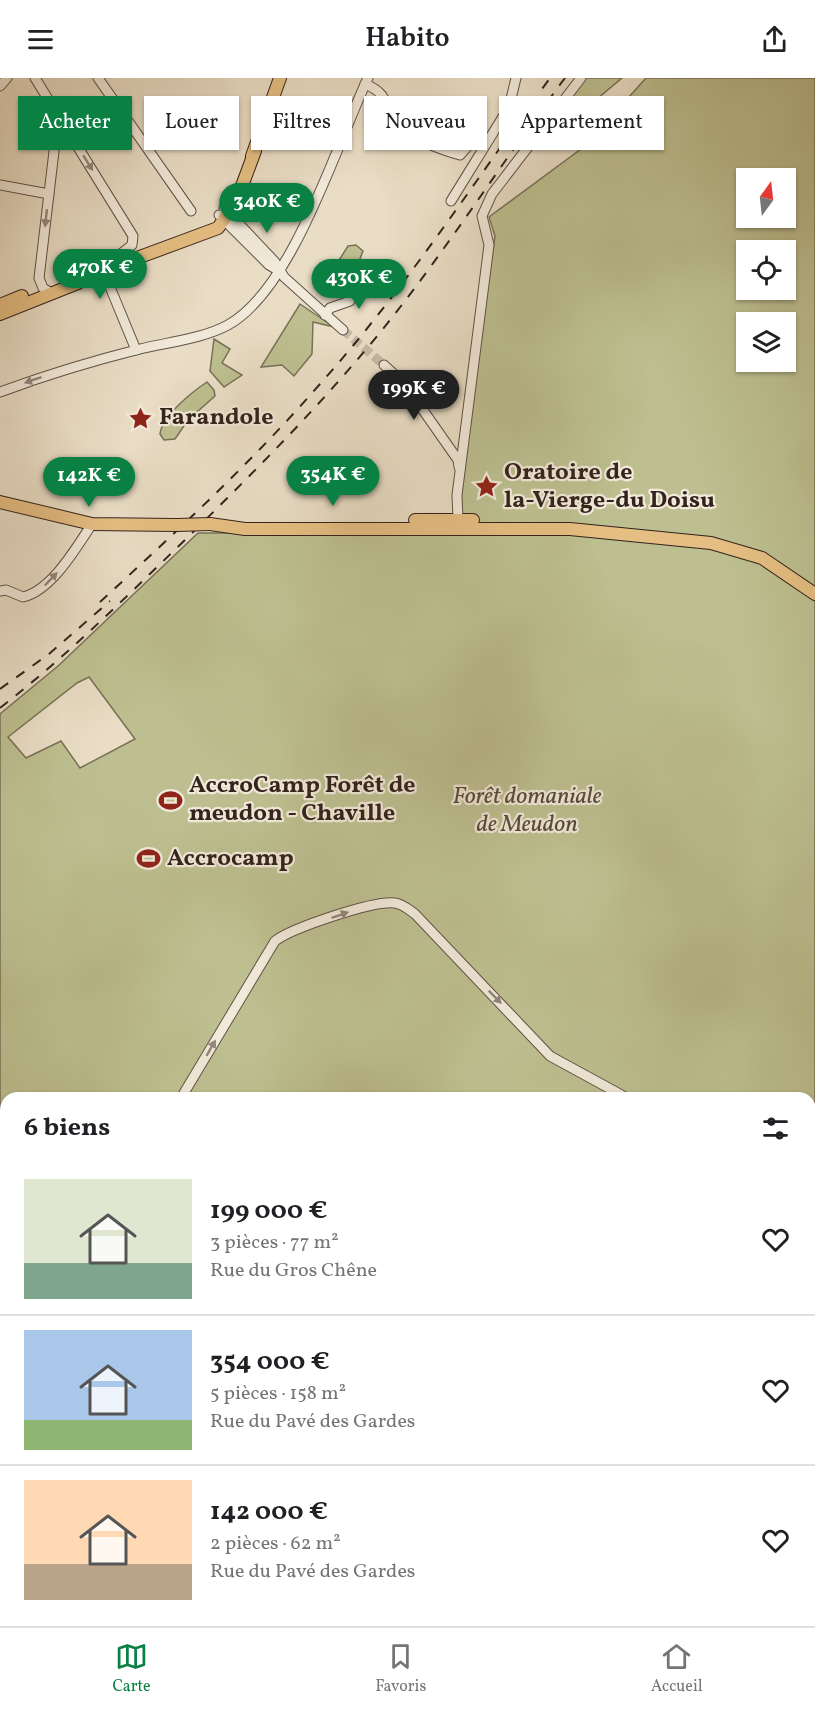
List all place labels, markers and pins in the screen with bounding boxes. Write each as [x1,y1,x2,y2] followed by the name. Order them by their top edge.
[218,183,316,234] pin: 340K €
[51,249,149,300] pin: 470K €
[310,259,408,310] pin: 430K €
[365,370,463,421] pin: 199K €
[159,401,274,435] place label: Farandole
[128,405,154,431] place icon: Farandole
[284,456,382,507] pin: 354K €
[504,456,715,518] place label: Oratoire de la-Vierge-du Doisu
[40,457,138,508] pin: 142K €
[473,474,499,500] place icon: Oratoire de la-Vierge-du Doisu
[189,769,416,831] place label: AccroCamp Forêt de meudon - Chaville
[158,787,184,813] sports icon: AccroCamp Forêt de meudon - Chaville
[167,842,294,876] place label: Accrocamp
[136,846,162,872] sports icon: Accrocamp

